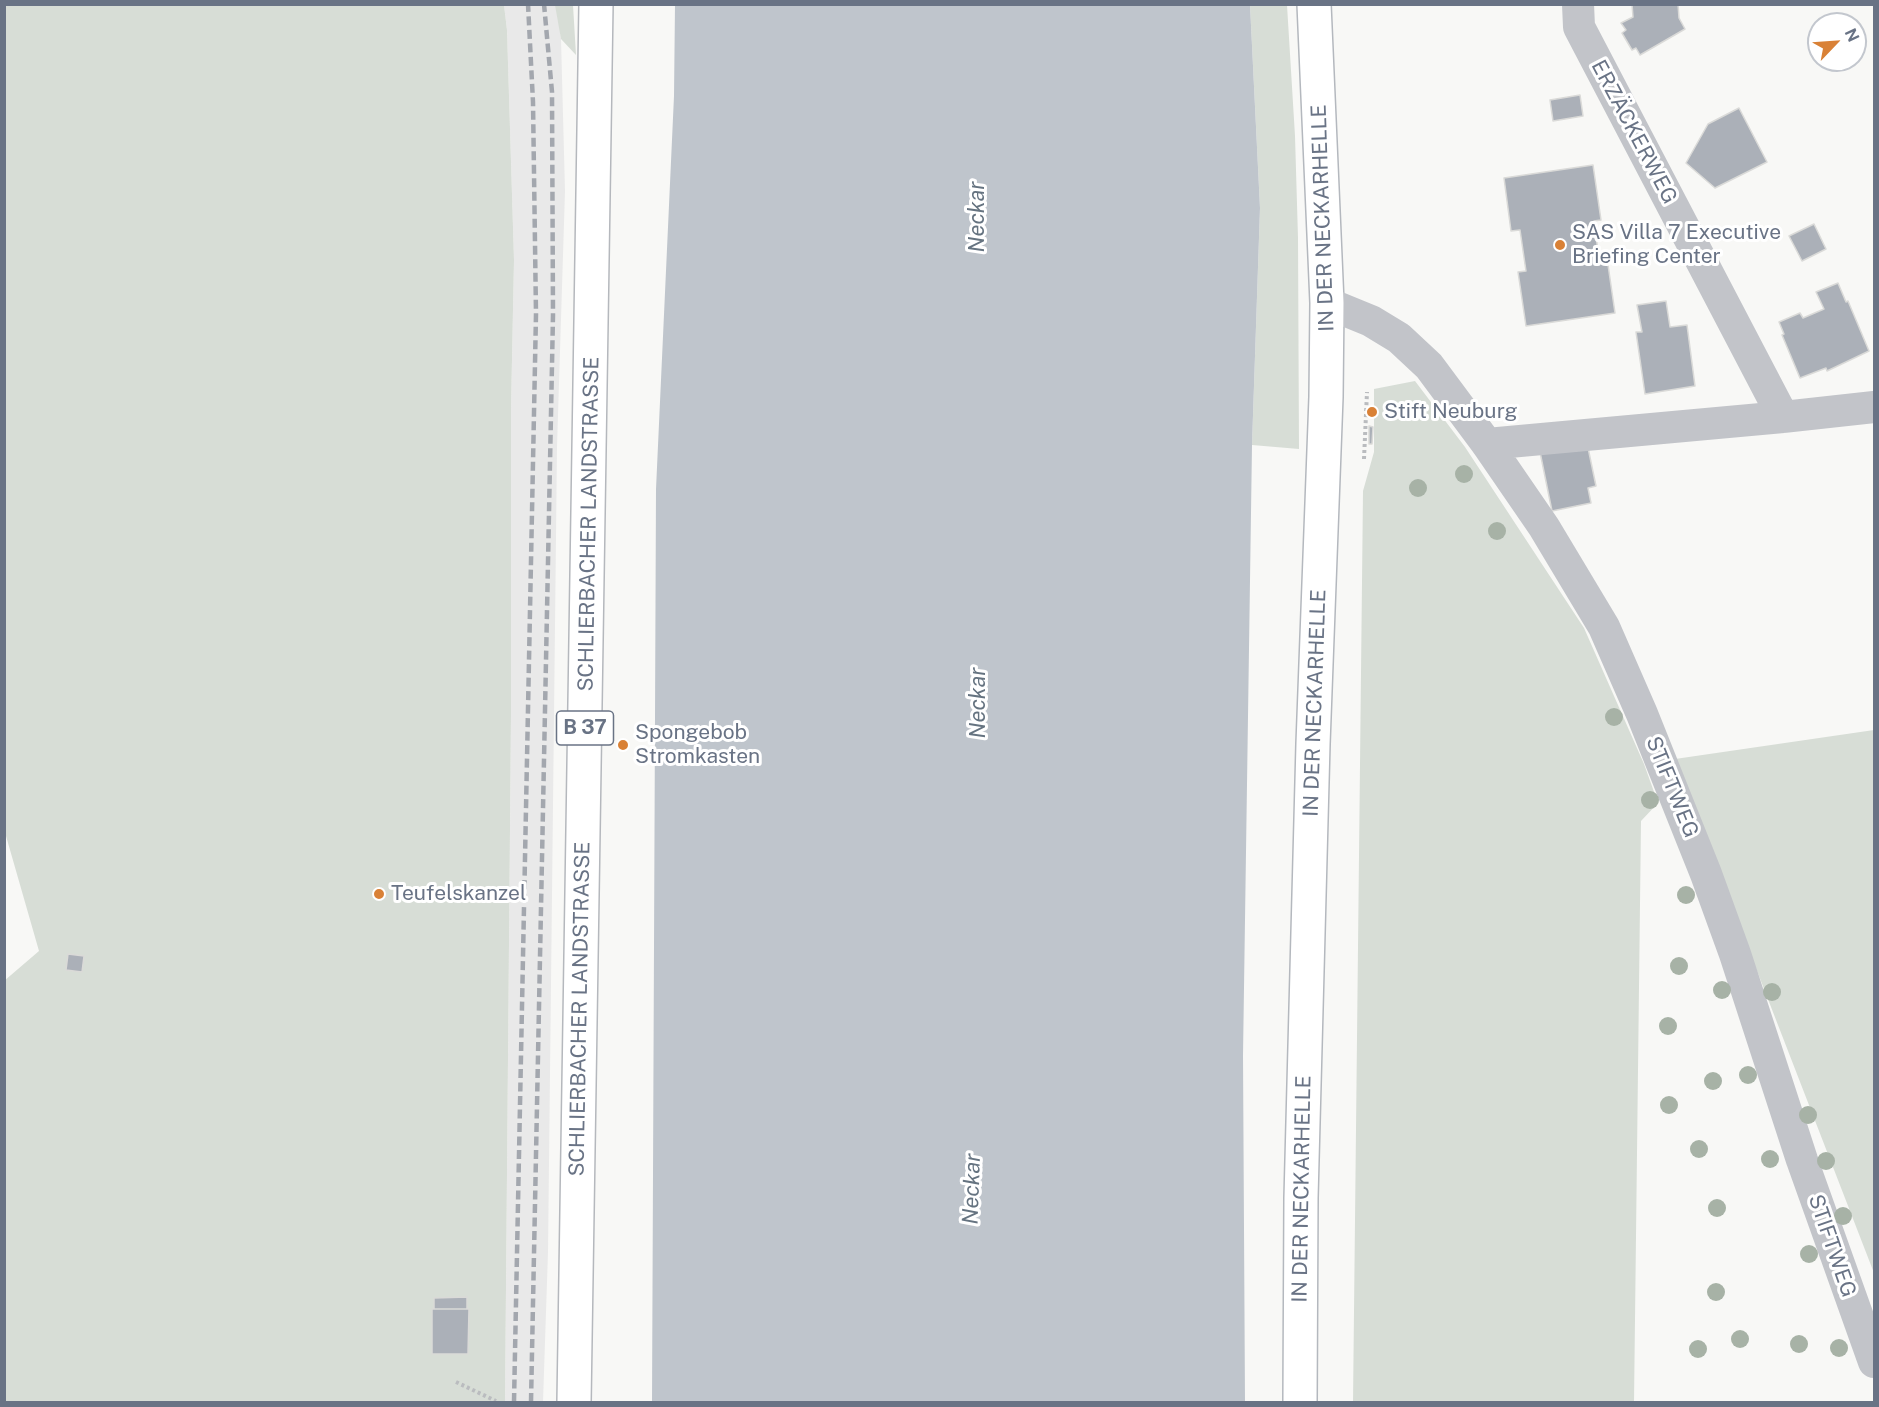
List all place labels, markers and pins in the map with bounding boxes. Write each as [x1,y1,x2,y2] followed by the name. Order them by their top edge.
[1572,220,1781,270] place label: SAS Villa 7 Executive Briefing Center
[1553,238,1567,252] marker: SAS Villa 7 Executive Briefing Center
[1384,399,1518,425] place label: Stift Neuburg
[1365,405,1379,419] marker: Stift Neuburg
[635,720,760,770] place label: Spongebob Stromkasten
[616,738,630,752] marker: Spongebob Stromkasten
[391,881,526,907] place label: Teufelskanzel
[372,887,386,901] marker: Teufelskanzel

